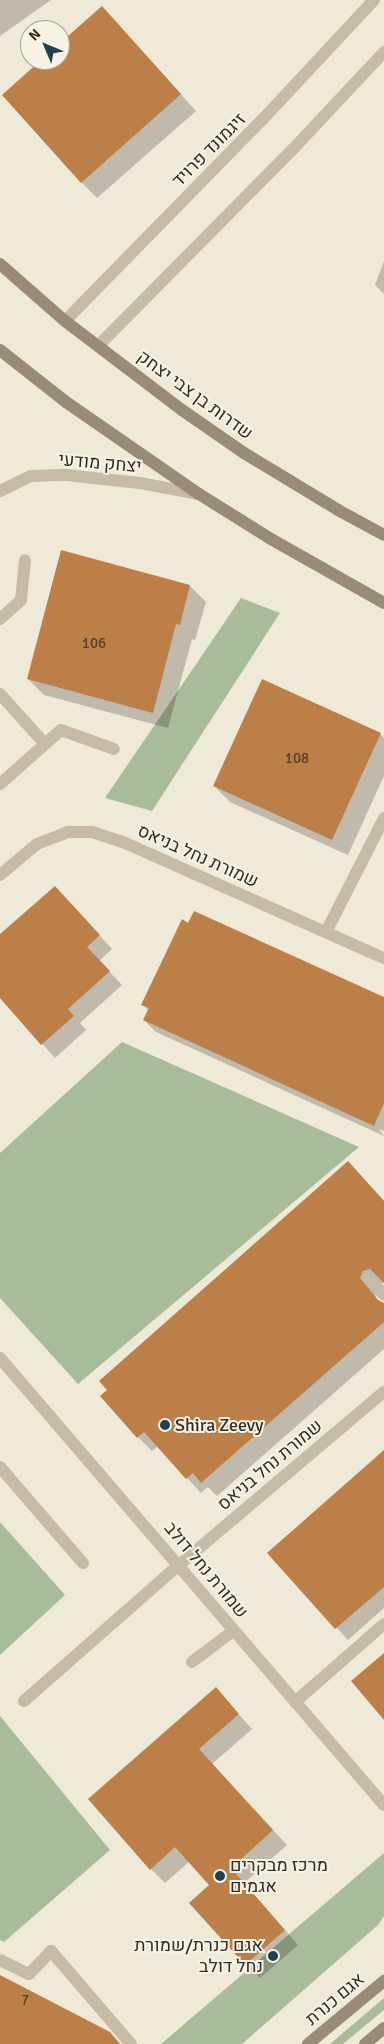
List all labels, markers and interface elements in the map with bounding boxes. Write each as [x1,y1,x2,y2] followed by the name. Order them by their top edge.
[20,20,70,70] north arrow
[25,25,44,44] text: N
[168,109,250,191] street label: זיגמונד פרויד
[133,346,257,444] street label: שדרות בן צבי יצחק
[58,449,142,477] street label: יצחק מודעי
[82,635,106,653] house number: 106
[285,750,309,768] house number: 108
[134,820,262,892] street label: שמורת נחל בניאס
[175,1414,263,1436] place label: Shira Zeevy
[213,1415,327,1515] street label: שמורת נחל בניאס
[159,1419,171,1431] marker: Shira Zeevy
[159,1517,253,1623] street label: שמורת נחל דולב
[230,1855,328,1898] place label: מרכז מבקרים אגמים
[214,1870,226,1882] marker: מרכז מבקרים אגמים
[134,1935,263,1978] place label: אגם כנרת/שמורת נחל דולב
[267,1950,279,1962] marker: אגם כנרת/שמורת נחל דולב
[301,1968,369,2030] street label: אגם כנרת
[21,1992,29,2010] house number: 7

